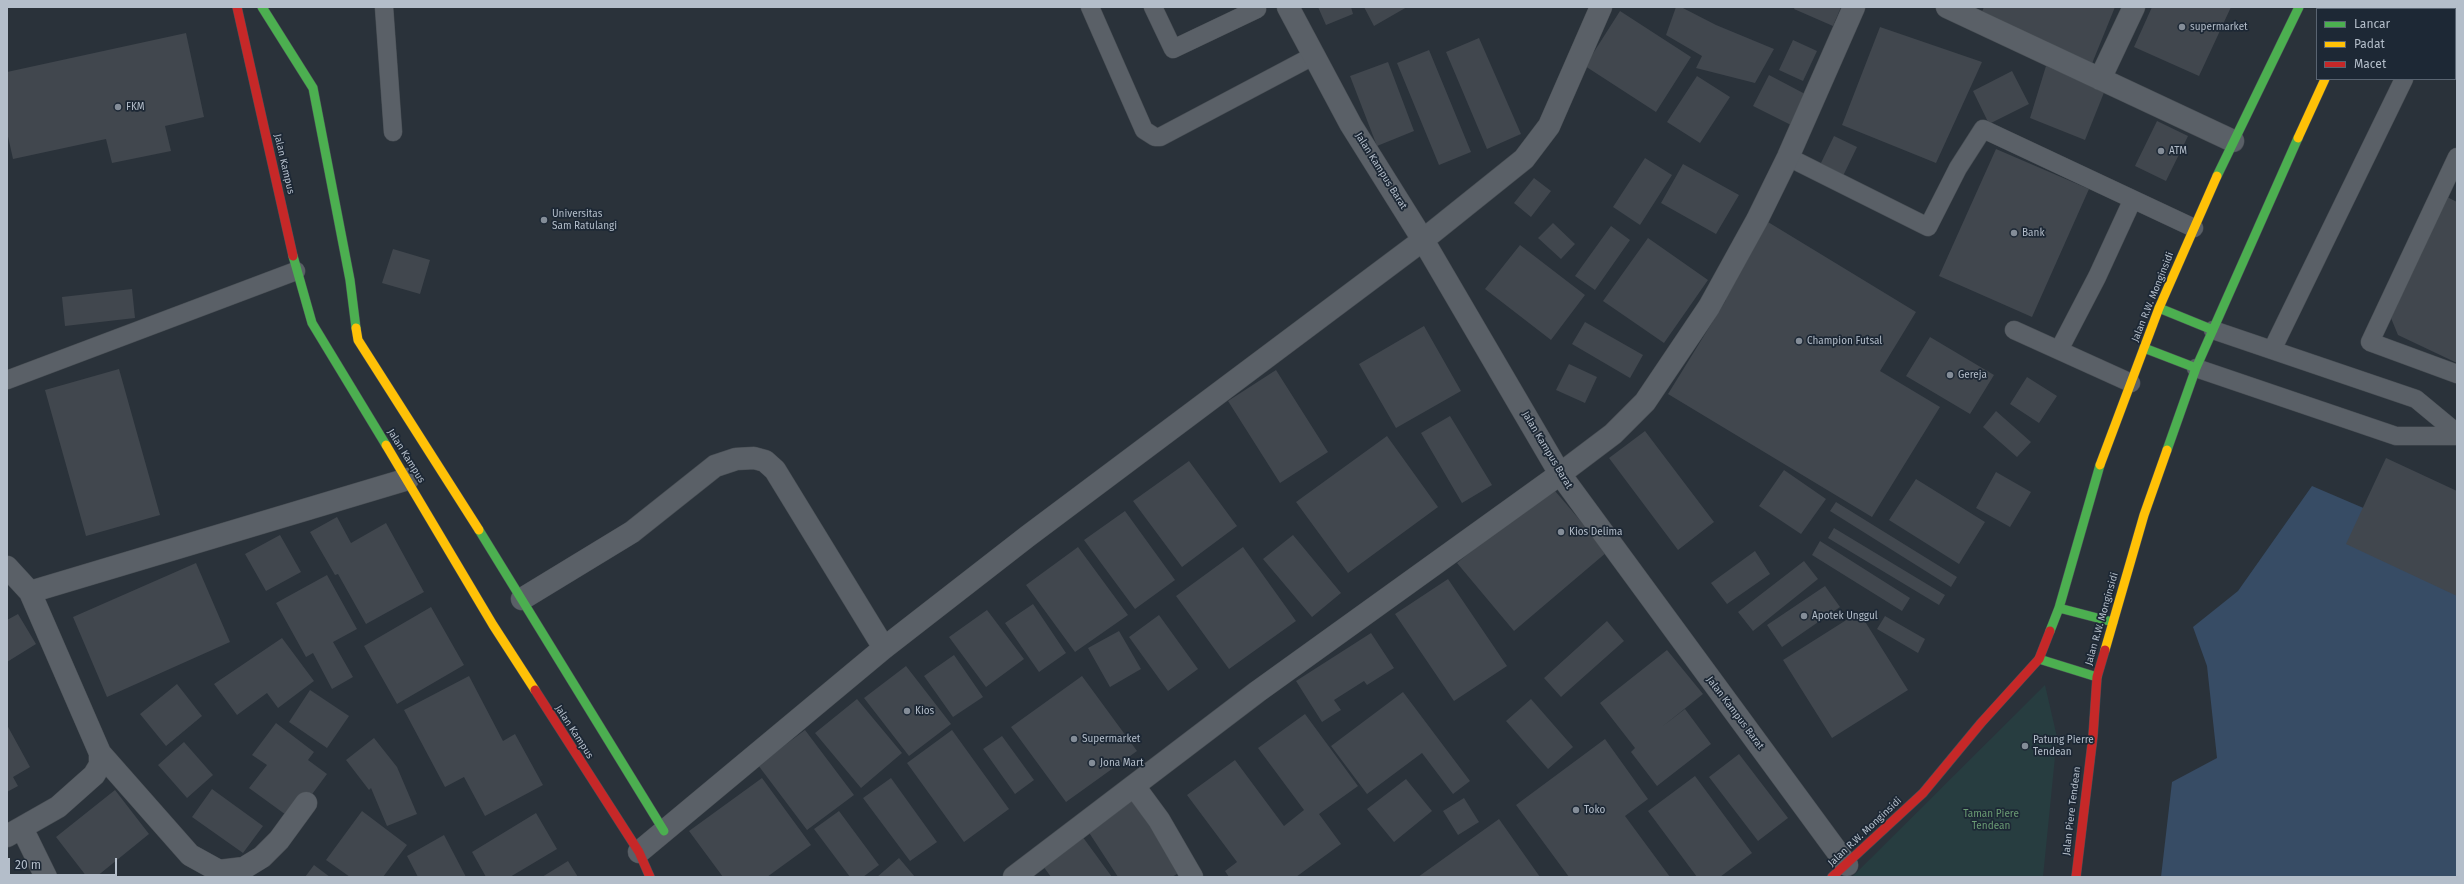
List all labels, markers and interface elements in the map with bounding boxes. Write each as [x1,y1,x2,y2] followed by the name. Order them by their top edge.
[2316,8,2456,80] legend
[2354,17,2390,31] text: Lancar
[2190,21,2248,33] place label: supermarket
[2177,22,2187,32] marker: supermarket
[2354,37,2385,51] text: Padat
[2354,57,2386,71] text: Macet
[126,101,145,113] place label: FKM
[113,102,123,112] marker: FKM
[1353,130,1409,212] street label: Jalan Kampus Barat
[271,133,297,195] street label: Jalan Kampus
[2169,145,2187,157] place label: ATM
[2156,146,2166,156] marker: ATM
[552,208,617,232] place label: Universitas Sam Ratulangi
[539,215,549,225] marker: Universitas Sam Ratulangi
[2022,227,2044,239] place label: Bank
[2009,228,2019,238] marker: Bank
[2129,250,2177,344] street label: Jalan R.W. Monginsidi
[1807,335,1882,347] place label: Champion Futsal
[1794,336,1804,346] marker: Champion Futsal
[1958,369,1987,381] place label: Gereja
[1945,370,1955,380] marker: Gereja
[1519,409,1575,491] street label: Jalan Kampus Barat
[385,427,427,485] street label: Jalan Kampus
[1569,526,1623,538] place label: Kios Delima
[1556,527,1566,537] marker: Kios Delima
[2083,571,2121,667] street label: Jalan R.W. Monginsidi
[1812,610,1878,622] place label: Apotek Unggul
[1799,611,1809,621] marker: Apotek Unggul
[1704,674,1766,752] street label: Jalan Kampus Barat
[552,703,596,761] street label: Jalan Kampus
[915,705,934,717] place label: Kios
[902,706,912,716] marker: Kios
[1082,733,1140,745] place label: Supermarket
[1069,734,1079,744] marker: Supermarket
[2033,734,2094,758] place label: Patung Pierre Tendean
[2020,741,2030,751] marker: Patung Pierre Tendean
[1100,757,1144,769] place label: Jona Mart
[1087,758,1097,768] marker: Jona Mart
[2061,766,2083,856] street label: Jalan Piere Tendean
[1826,795,1904,869] street label: Jalan R.W. Monginsidi
[1584,804,1605,816] place label: Toko
[1571,805,1581,815] marker: Toko
[1963,808,2019,832] park label: Taman Piere Tendean
[10,850,119,876] scale bar
[15,858,41,872] text: 20 m

